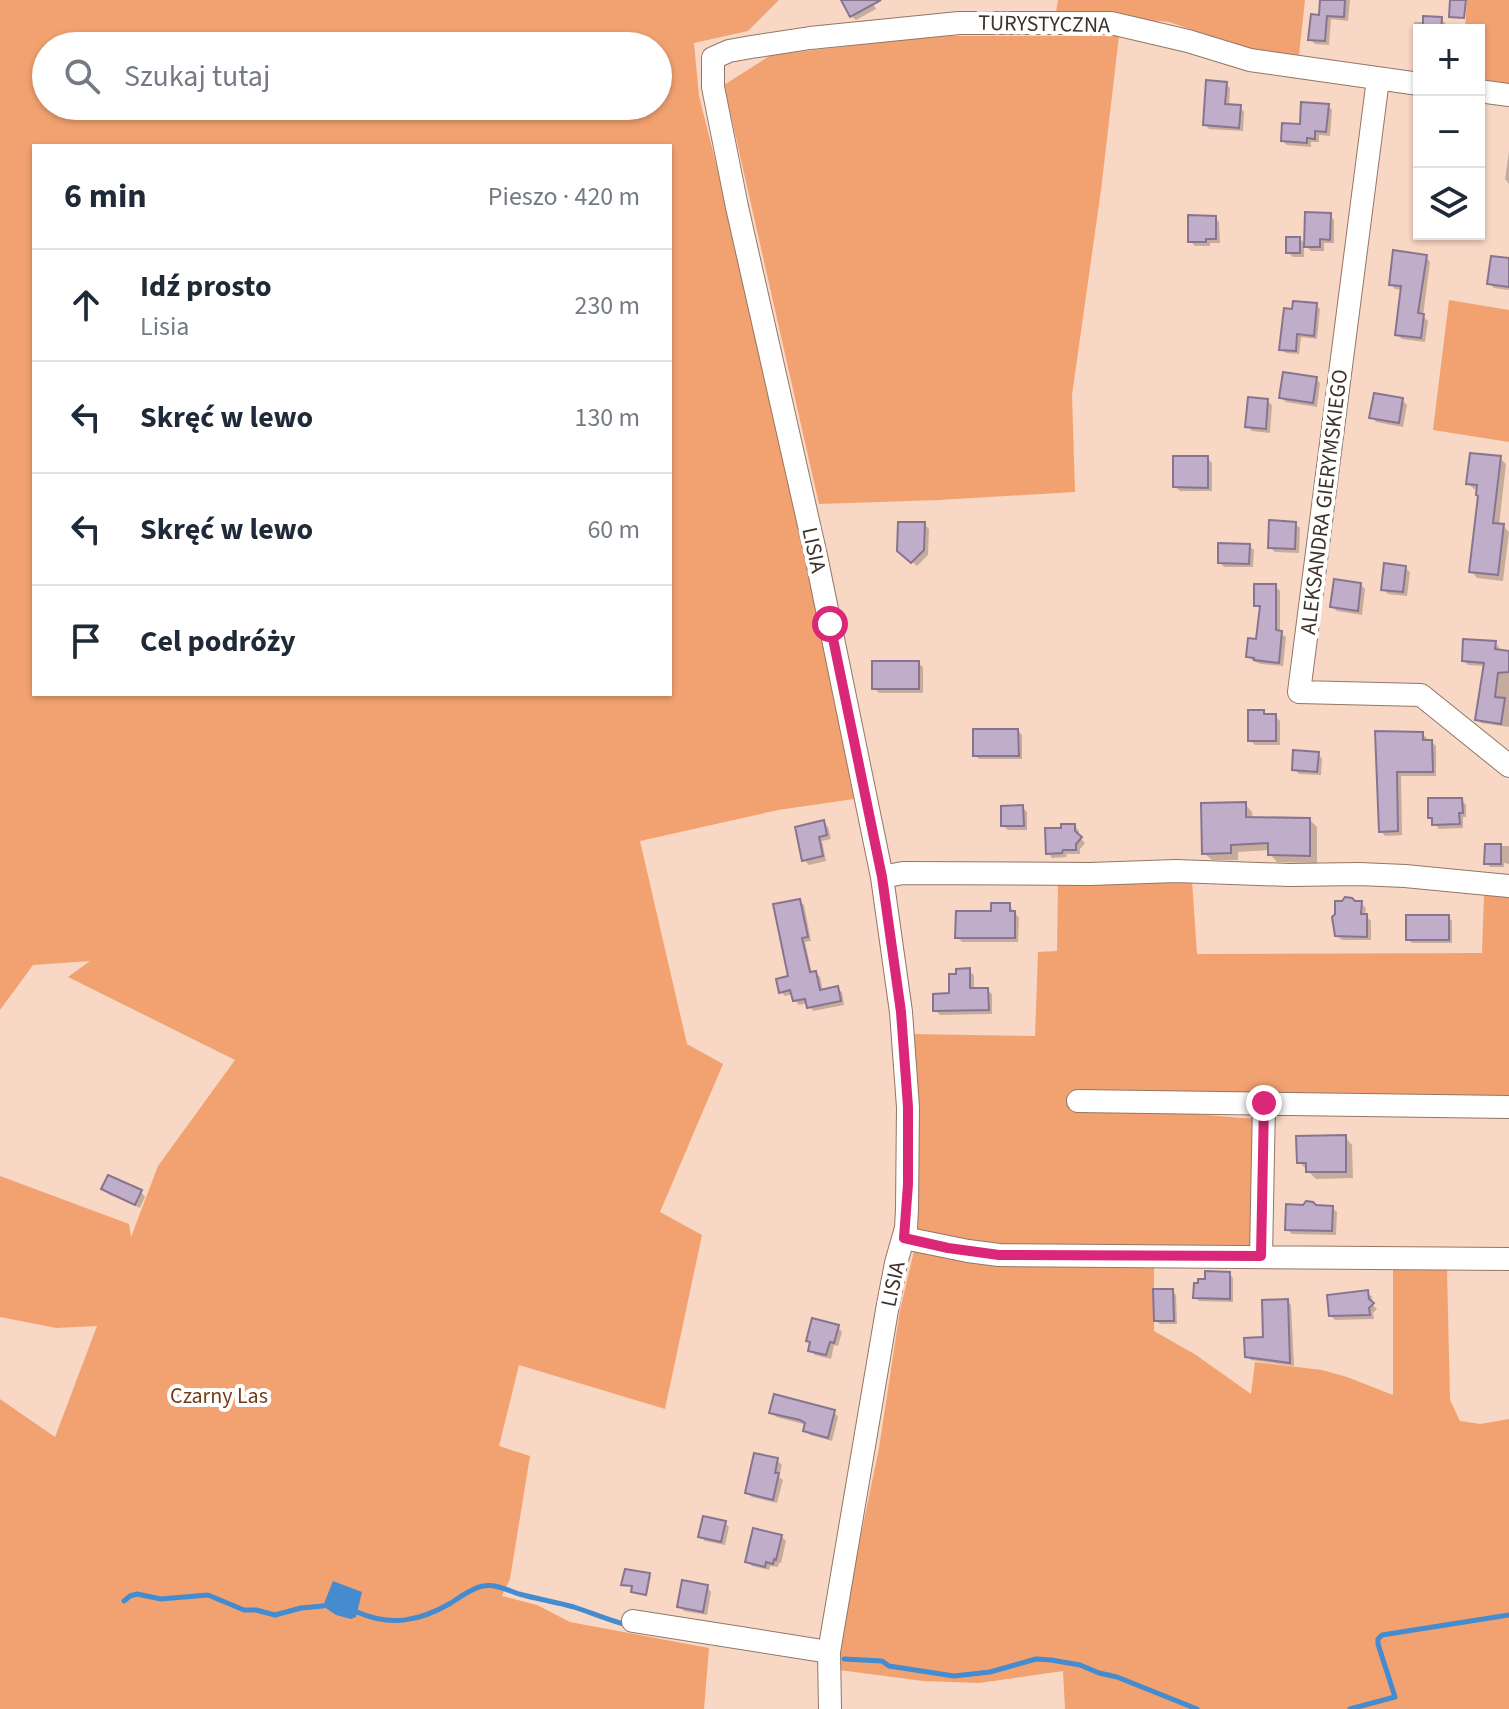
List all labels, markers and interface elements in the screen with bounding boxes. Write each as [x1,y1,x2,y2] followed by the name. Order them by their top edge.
[978,7,1110,41] street label: TURYSTYCZNA
[1413,24,1485,240] map controls
[1413,24,1485,96] button: +
[32,32,672,120] search box
[60,54,104,98] icon: search
[124,55,270,98] text: Szukaj tutaj
[1413,96,1485,168] button: −
[1413,168,1485,240] button: layers
[64,172,147,221] text: 6 min
[488,178,640,215] text: Pieszo · 420 m
[140,265,272,308] text: Idź prosto
[64,283,108,327] icon: ahead
[574,287,640,324] text: 230 m
[140,308,189,345] text: Lisia
[1292,368,1356,636] street label: ALEKSANDRA GIERYMSKIEGO
[64,395,108,439] icon: left
[140,396,313,439] text: Skręć w lewo
[574,399,640,436] text: 130 m
[64,507,108,551] icon: left
[140,508,313,551] text: Skręć w lewo
[587,511,640,548] text: 60 m
[794,524,834,576] street label: LISIA
[812,606,848,642] route start
[64,619,108,663] icon: arrive
[140,620,296,663] text: Cel podróży
[1246,1085,1282,1121] route end
[873,1258,913,1310] street label: LISIA
[170,1380,268,1412] park label: Czarny Las

